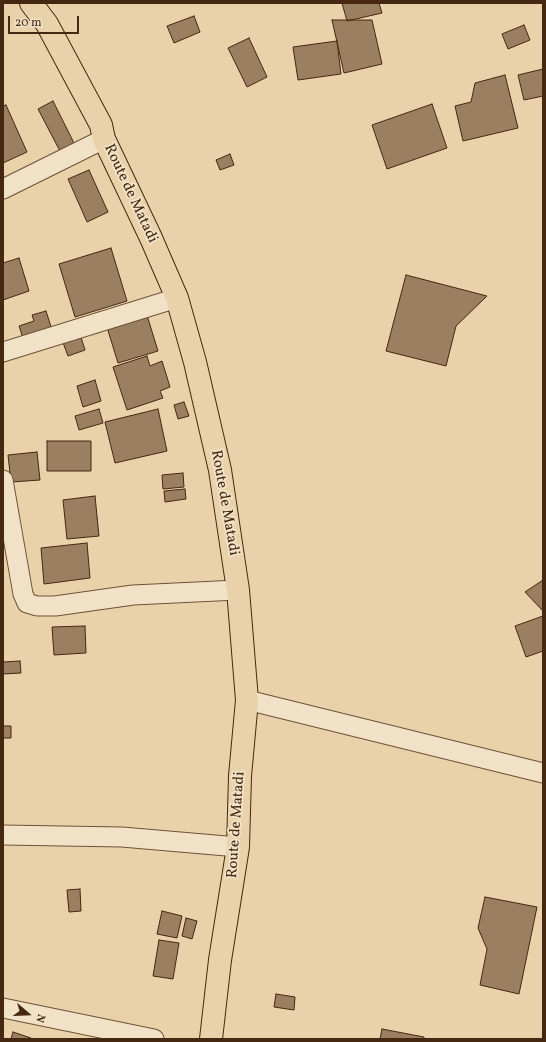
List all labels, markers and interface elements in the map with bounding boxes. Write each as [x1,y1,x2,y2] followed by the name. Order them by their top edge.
[10,8,81,34] scale bar
[15,15,42,31] text: 20 m
[99,142,161,246] street label: Route de Matadi
[206,449,242,557] street label: Route de Matadi
[224,771,250,879] street label: Route de Matadi
[8,994,48,1034] north arrow
[31,1012,48,1024] text: N

